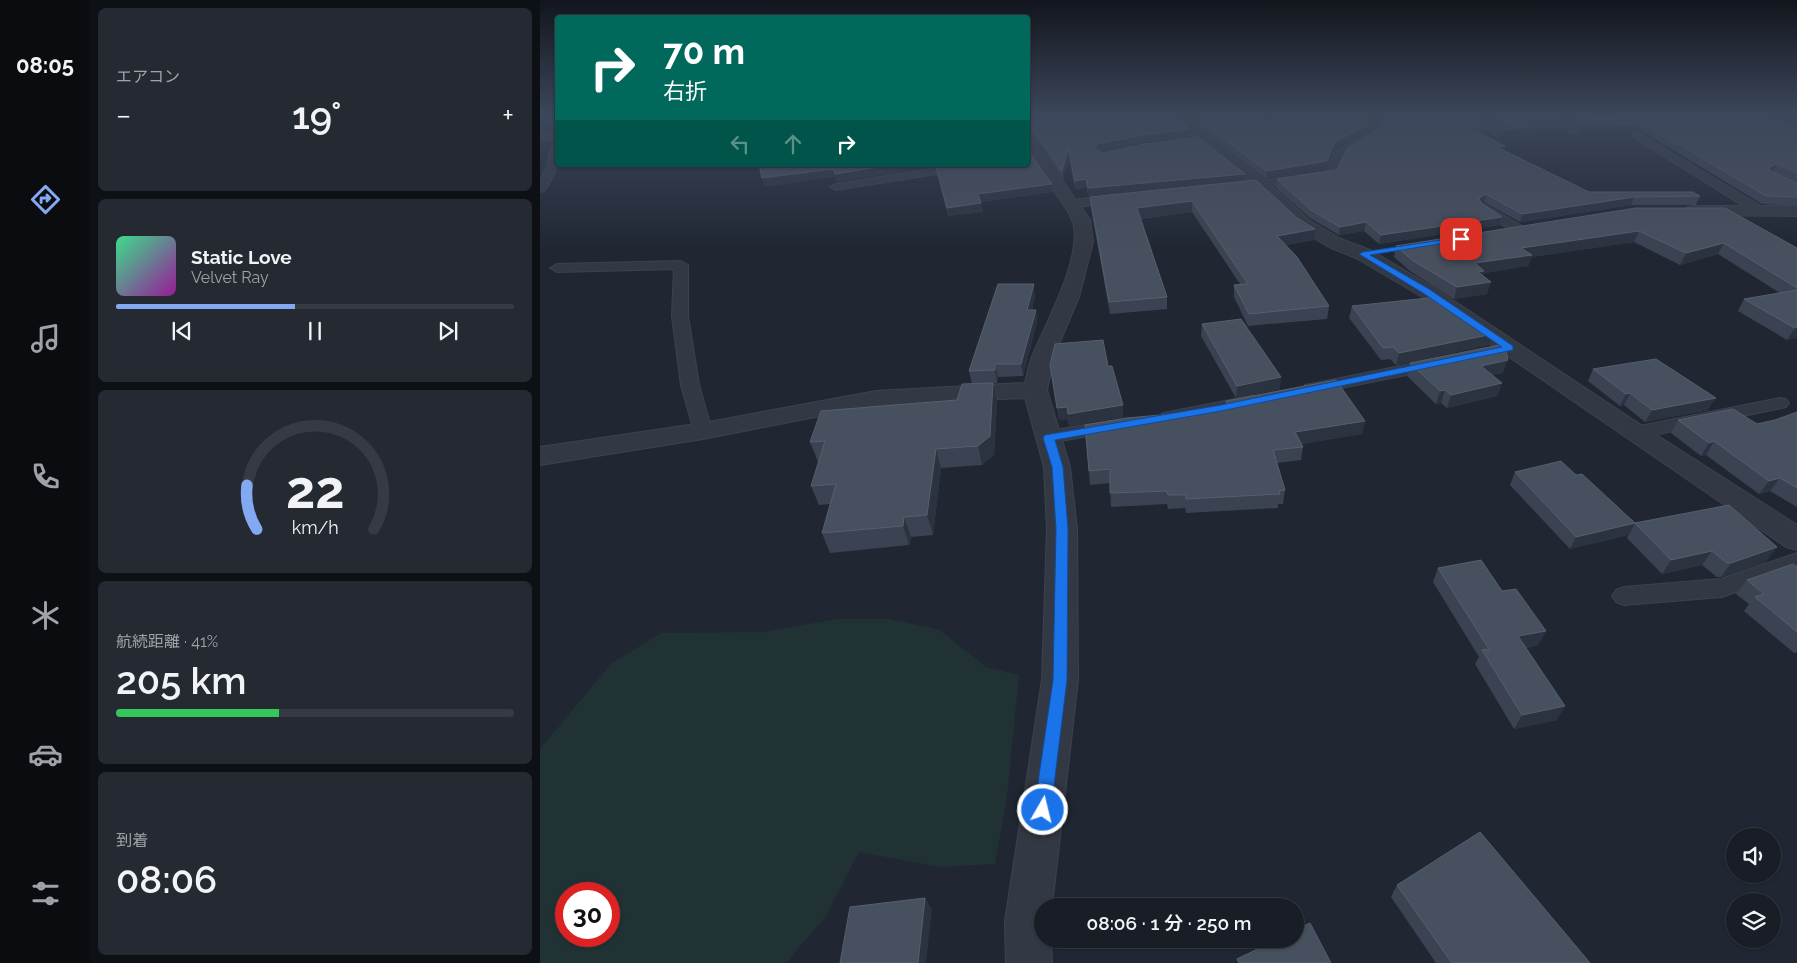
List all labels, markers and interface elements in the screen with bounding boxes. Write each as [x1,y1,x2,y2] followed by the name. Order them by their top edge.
[663,31,745,72] text: 70 m
[580,35,645,100] icon: right
[16,52,74,78] text: 08:05
[116,67,180,86] text: エアコン
[663,78,707,104] text: 右折
[292,93,342,138] text: 19°
[116,99,131,132] text: −
[502,99,514,132] text: +
[726,130,754,158] icon: left
[779,130,807,158] icon: ahead
[832,130,860,158] icon: right
[28,182,63,217] icon: directions
[1440,218,1482,260] pin
[1447,225,1475,253] icon: arrive
[191,246,292,268] text: Static Love
[191,268,269,287] text: Velvet Ray
[168,317,196,345] icon: previous
[301,317,329,345] icon: pause
[434,317,462,345] icon: next
[28,321,63,356] icon: music
[28,459,63,494] icon: phone
[286,459,344,520] text: 22
[291,517,339,538] text: km/h
[28,598,63,633] icon: climate
[116,632,218,651] text: 航続距離 · 41%
[116,658,247,703] text: 205 km
[28,737,63,772] icon: car
[1016,783,1068,835] position arrow
[1726,828,1781,948] map controls
[1726,828,1781,883] button: sound
[116,831,148,850] text: 到着
[116,857,217,902] text: 08:06
[28,876,63,911] icon: filters
[555,882,620,947] speed limit sign: 30
[1726,893,1781,948] button: layers
[1087,912,1251,934] text: 08:06 · 1 分 · 250 m

